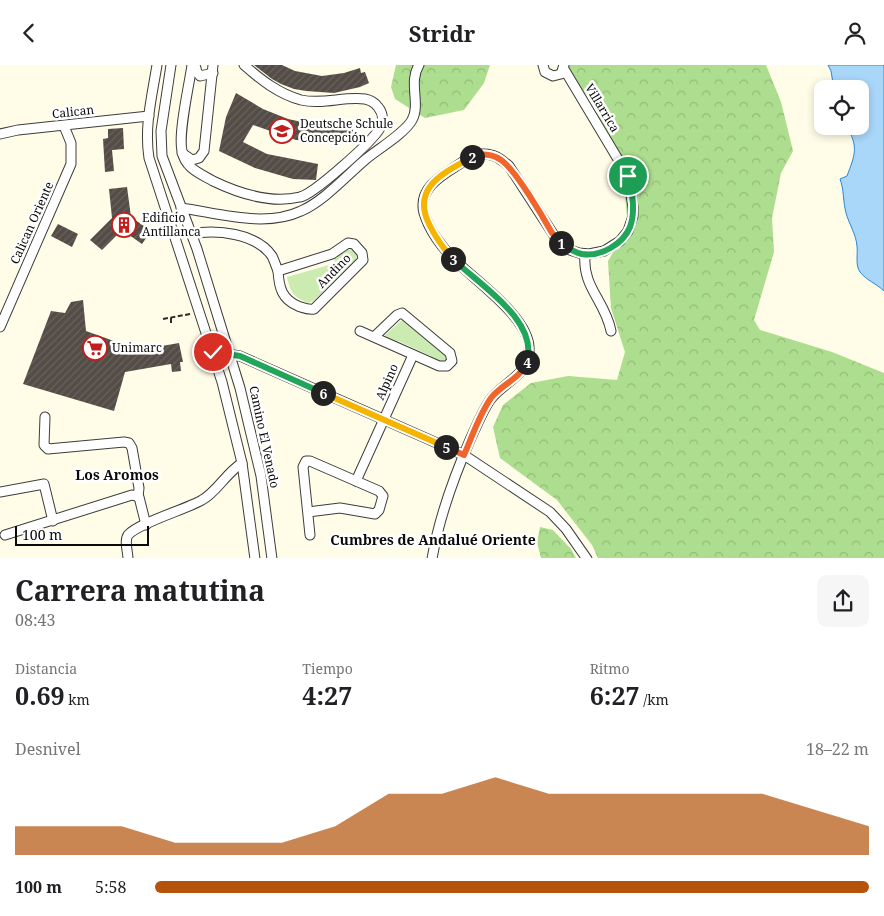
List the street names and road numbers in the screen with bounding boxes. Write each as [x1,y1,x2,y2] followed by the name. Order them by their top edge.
[581,80,624,135] street label: Villarrica
[51,101,95,122] street label: Calican
[6,179,57,267] street label: Calican Oriente
[313,250,355,292] street label: Andino
[371,361,402,403] street label: Alpino
[245,384,284,490] street label: Camino El Venado

